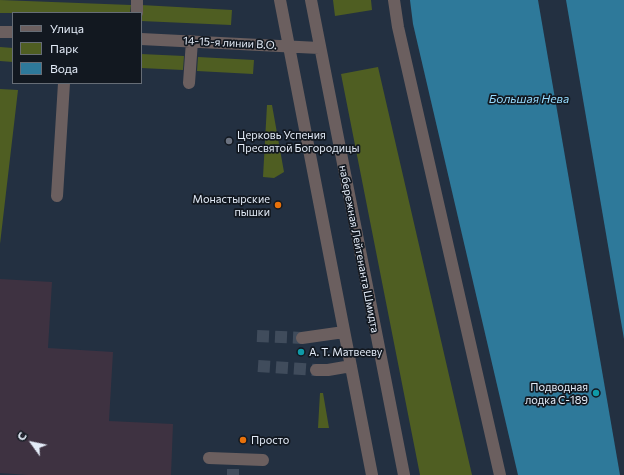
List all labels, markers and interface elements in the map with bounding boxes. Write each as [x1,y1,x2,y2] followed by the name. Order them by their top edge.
[12,12,142,84] legend
[50,21,84,35] text: Улица
[183,34,277,52] street label: 14-15-я линии В.О.
[50,41,79,55] text: Парк
[50,61,78,75] text: Вода
[489,92,569,106] water label: Большая Нева
[237,128,359,154] place label: Церковь Успения Пресвятой Богородицы
[224,136,234,146] marker: Церковь Успения Пресвятой Богородицы
[336,164,382,334] street label: набережная Лейтенанта Шмидта
[193,192,270,218] place label: Монастырские пышки
[273,200,283,210] marker: Монастырские пышки
[309,345,382,359] place label: А. Т. Матвееву
[296,347,306,357] marker: А. Т. Матвееву
[525,380,588,406] place label: Подводная лодка С-189
[591,388,601,398] marker: Подводная лодка С-189
[12,423,52,463] north arrow
[14,429,29,443] text: С
[251,433,289,447] place label: Просто
[238,435,248,445] marker: Просто

